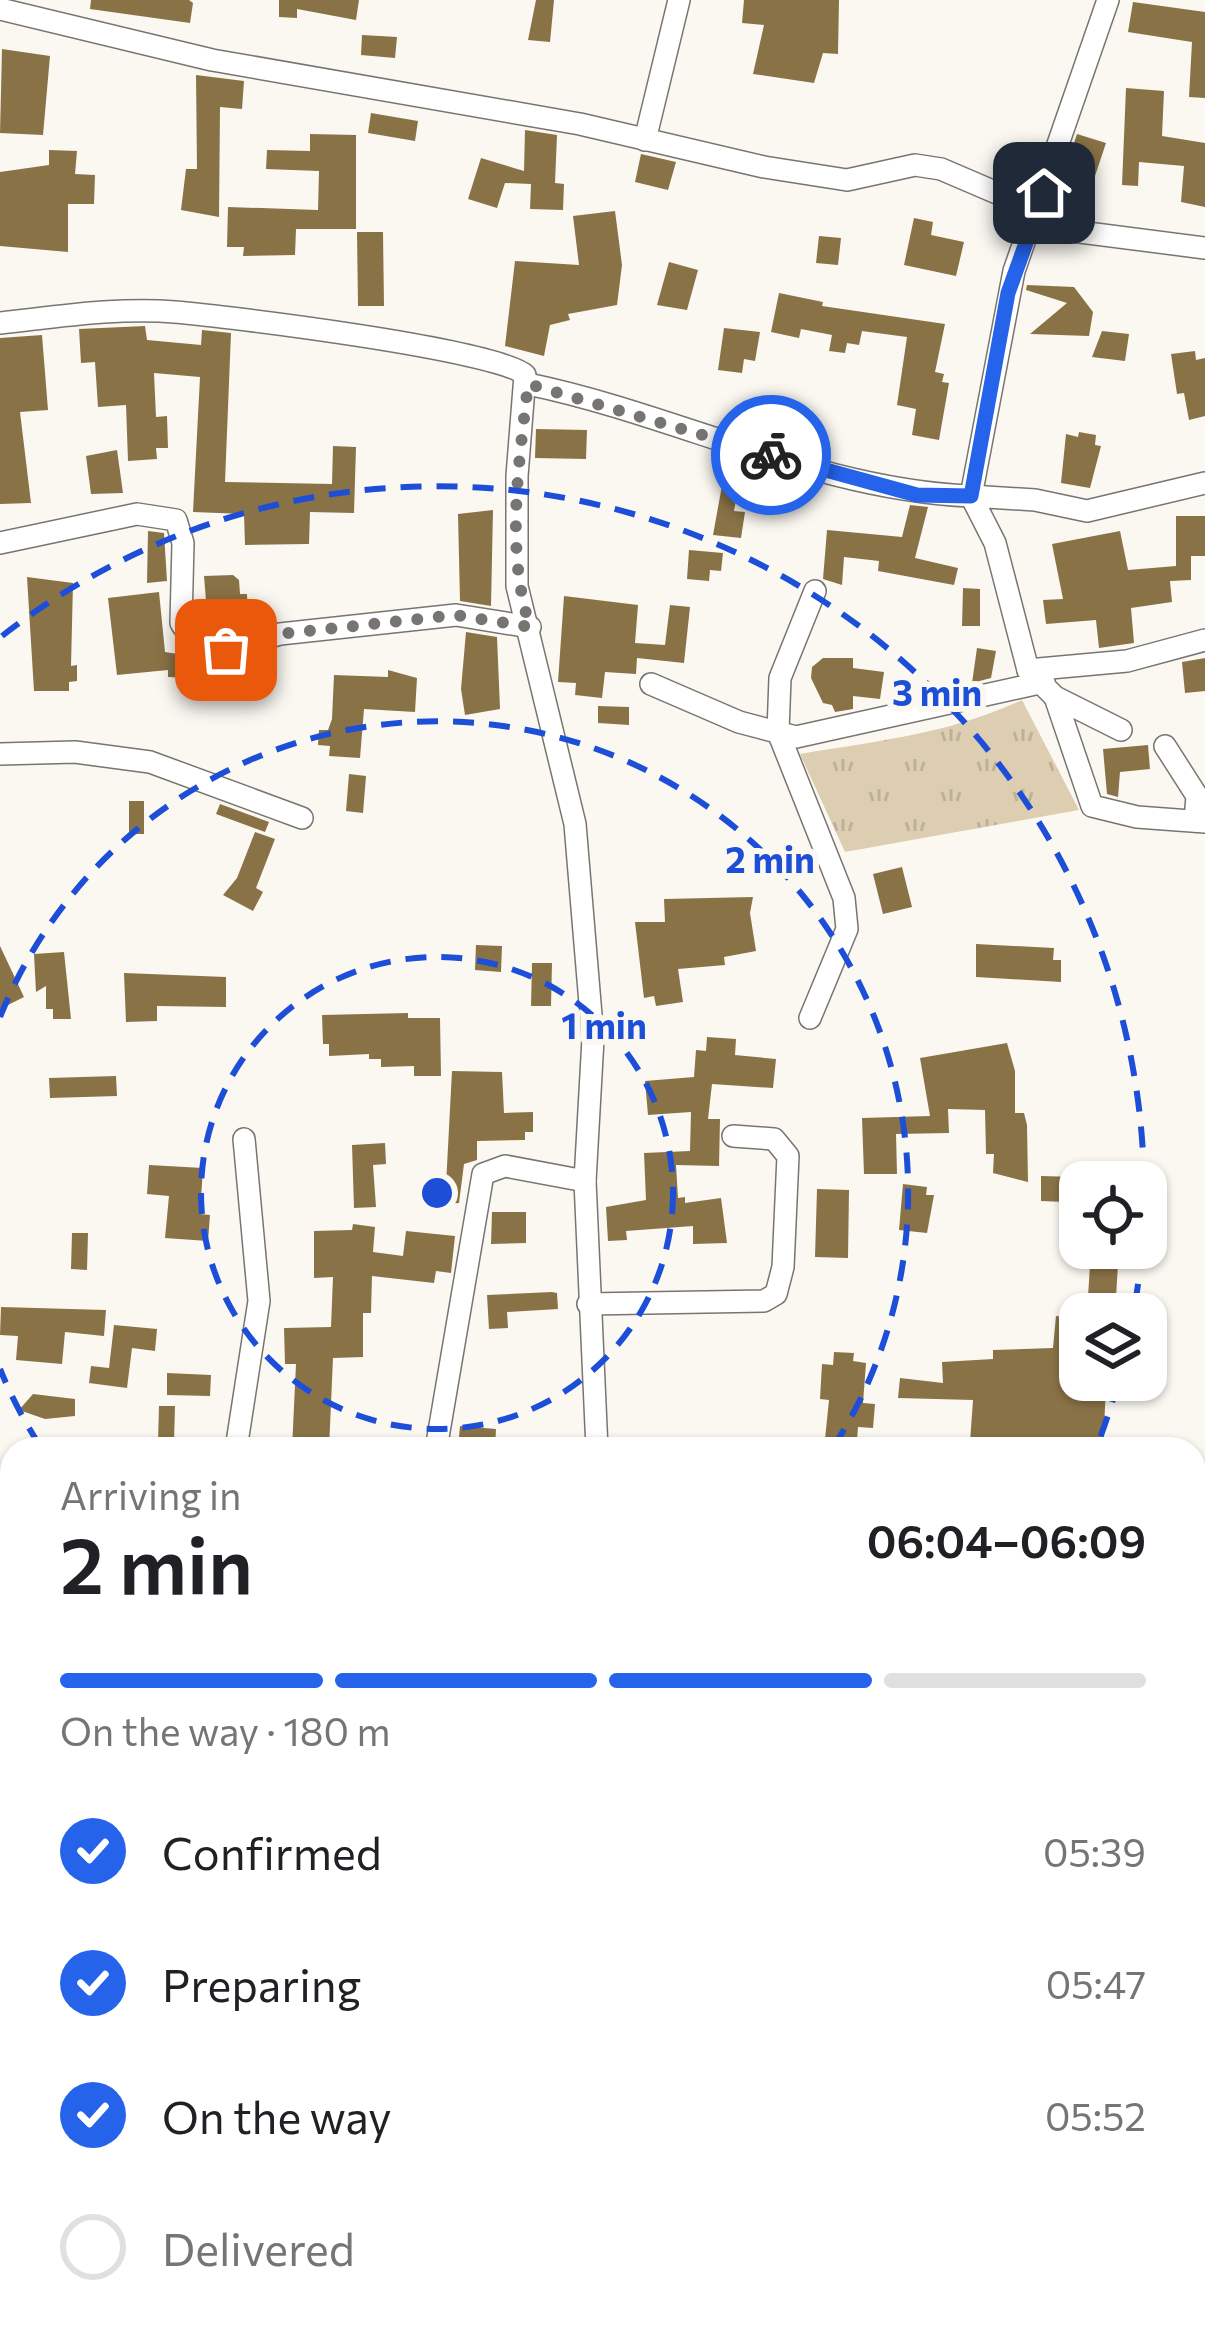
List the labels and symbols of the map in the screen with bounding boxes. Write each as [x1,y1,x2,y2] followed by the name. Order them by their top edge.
[993,142,1095,244] pin
[711,395,831,515] courier
[175,599,277,701] pin
[892,669,982,713] text: 3 min
[725,836,815,880] text: 2 min
[561,1002,647,1046] text: 1 min
[416,1172,458,1214] centre of rings

